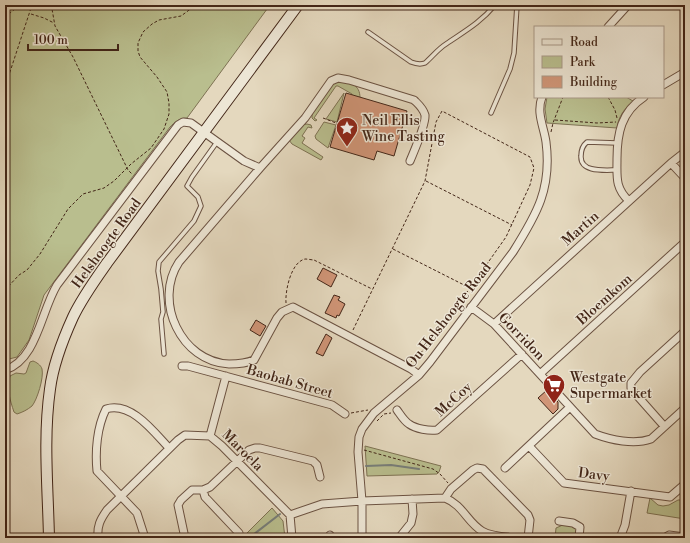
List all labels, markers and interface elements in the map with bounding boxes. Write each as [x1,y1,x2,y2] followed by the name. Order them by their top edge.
[28,26,118,52] scale bar
[534,26,664,98] legend
[34,33,68,48] text: 100 m
[570,35,598,50] text: Road
[570,55,596,70] text: Park
[569,75,618,90] text: Building
[361,112,445,146] place label: Neil Ellis Wine Tasting
[334,115,360,148] place icon: Neil Ellis Wine Tasting
[68,195,146,292] street label: Helshoogte Road
[558,207,603,250] street label: Martin
[402,259,496,372] street label: Ou Helshoogte Road
[572,270,636,330] street label: Bloemkom
[494,309,549,365] street label: Gorridon
[244,361,335,403] street label: Baobab Street
[569,369,652,403] place label: Westgate Supermarket
[541,372,567,405] supermarket icon: Westgate Supermarket
[431,378,476,421] street label: McCoy
[218,426,268,476] street label: Maroela
[577,464,611,486] street label: Davy

